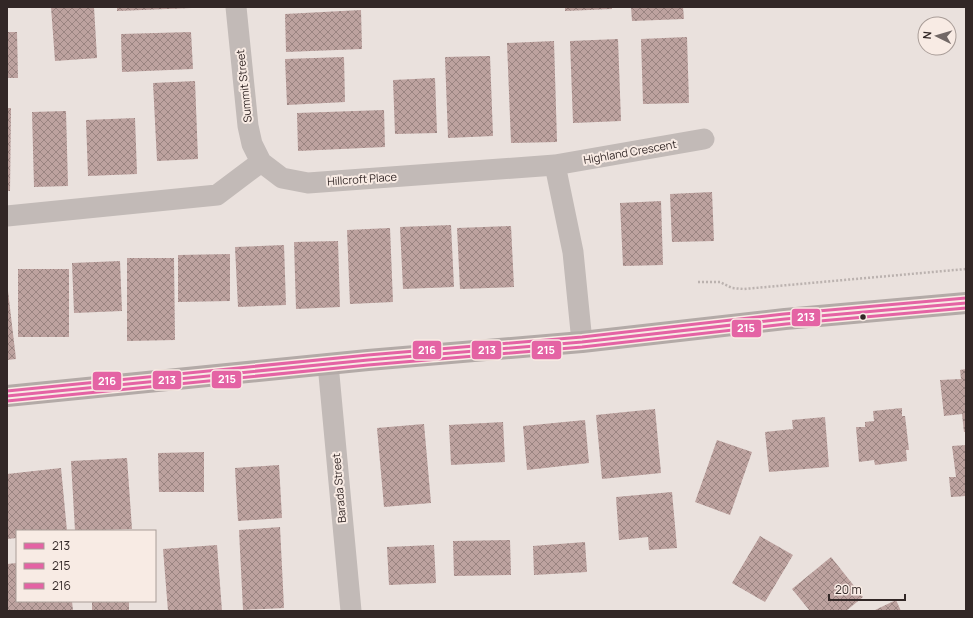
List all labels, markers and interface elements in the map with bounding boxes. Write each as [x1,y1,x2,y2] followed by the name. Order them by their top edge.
[917,16,957,56] north arrow
[919,30,934,40] text: N
[232,49,255,123] street label: Summit Street
[582,136,678,167] street label: Highland Crescent
[327,169,398,188] street label: Hillcroft Place
[791,308,821,327] line badge: 213
[797,309,815,324] text: 213
[858,312,868,322] unlabelled marker
[731,319,762,338] line badge: 215
[737,320,755,335] text: 215
[412,340,442,360] line badge: 216
[471,340,502,360] line badge: 213
[531,340,562,360] line badge: 215
[418,342,436,357] text: 216
[478,342,496,357] text: 213
[537,342,555,357] text: 215
[152,370,182,390] line badge: 213
[211,370,242,389] line badge: 215
[92,371,122,391] line badge: 216
[218,371,236,386] text: 215
[158,372,176,387] text: 213
[98,373,116,388] text: 216
[328,453,349,523] street label: Barada Street
[16,530,156,602] legend
[52,537,70,554] text: 213
[52,557,71,574] text: 215
[829,576,905,602] scale bar
[52,577,71,594] text: 216
[835,581,862,598] text: 20 m

